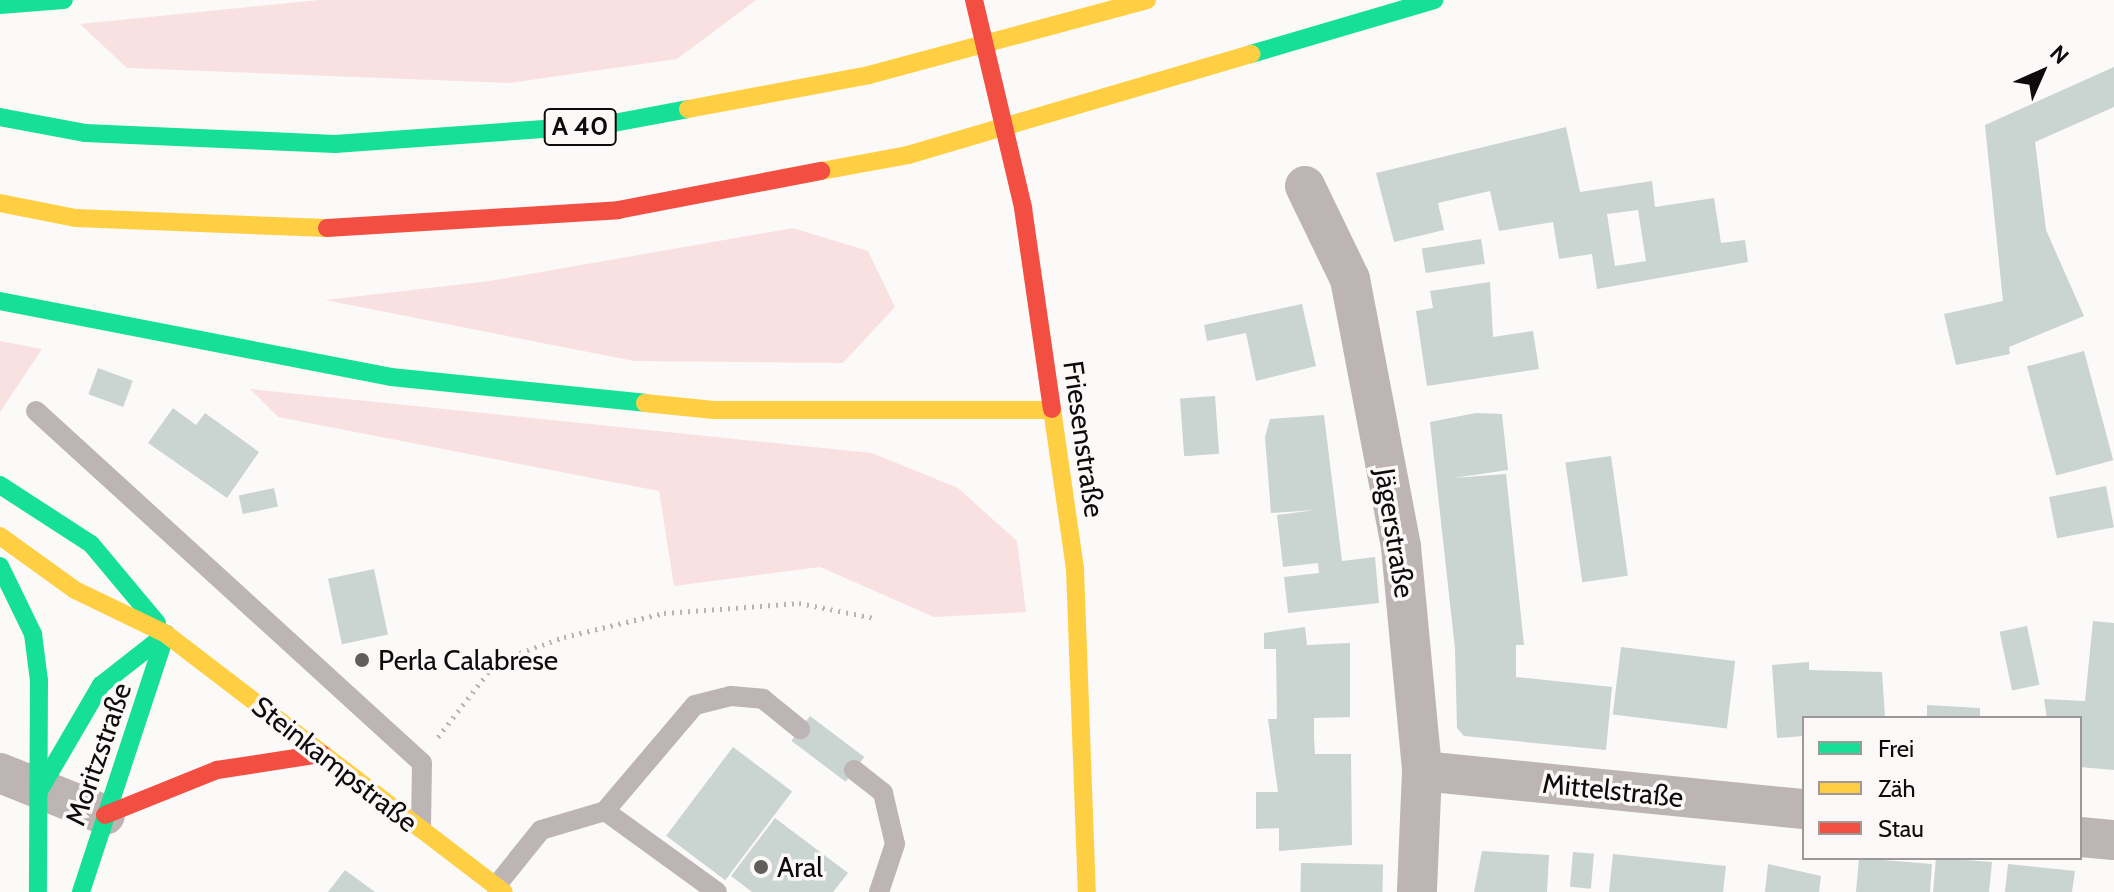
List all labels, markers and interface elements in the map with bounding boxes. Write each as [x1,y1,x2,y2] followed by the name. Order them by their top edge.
[2002,32,2082,112] north arrow
[2044,40,2074,70] text: N
[542,105,618,149] road number: A 40
[1056,359,1112,519] street label: Friesenstraße
[1368,466,1422,600] street label: Jägerstraße
[378,643,558,677] place label: Perla Calabrese
[353,651,371,669] marker: Perla Calabrese
[58,678,138,830] street label: Moritzstraße
[246,689,424,839] street label: Steinkampstraße
[1802,716,2082,860] legend
[1878,734,1914,763] text: Frei
[1541,766,1685,814] street label: Mittelstraße
[1878,774,1915,803] text: Zäh
[1878,814,1924,843] text: Stau
[777,850,823,884] place label: Aral
[752,858,770,876] marker: Aral

